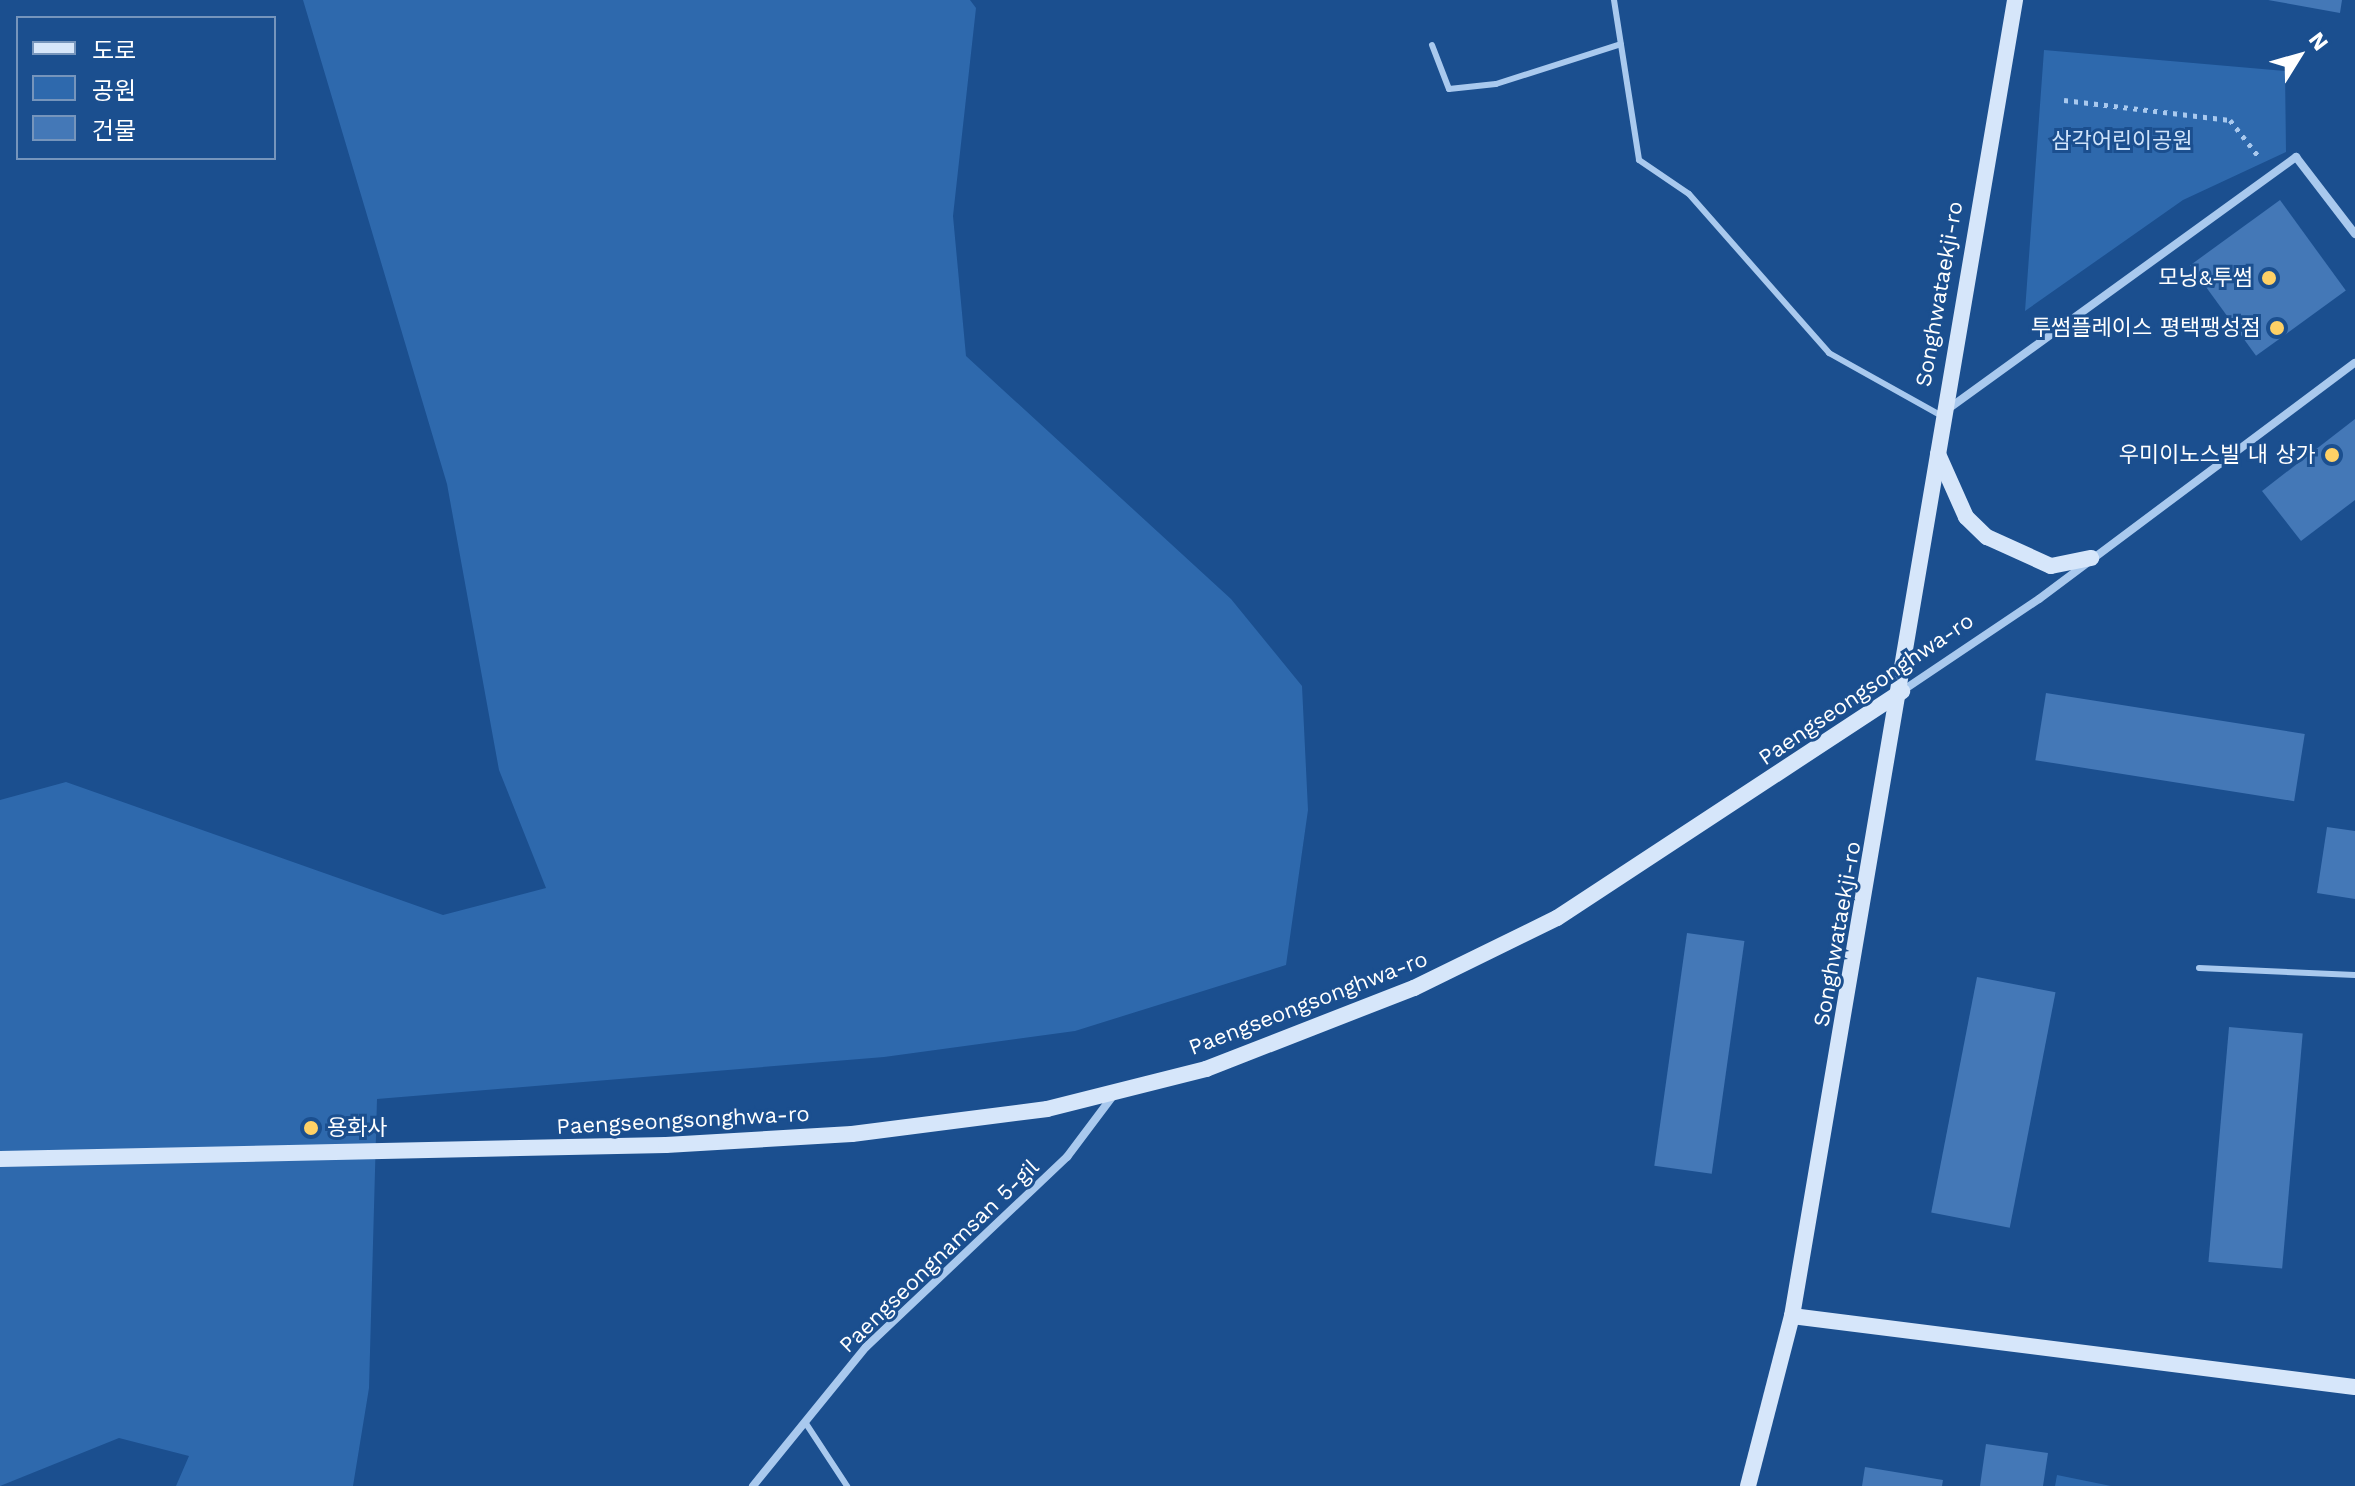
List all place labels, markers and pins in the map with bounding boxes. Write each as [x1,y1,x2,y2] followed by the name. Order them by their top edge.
[2158,265,2253,291] place label: 모닝&투썸
[2260,269,2278,287] marker: 모닝&투썸
[2031,315,2261,341] place label: 투썸플레이스 평택팽성점
[2268,319,2286,337] marker: 투썸플레이스 평택팽성점
[2119,442,2316,468] place label: 우미이노스빌 내 상가
[2323,446,2341,464] marker: 우미이노스빌 내 상가
[327,1115,388,1141] place label: 용화사
[302,1119,320,1137] marker: 용화사

